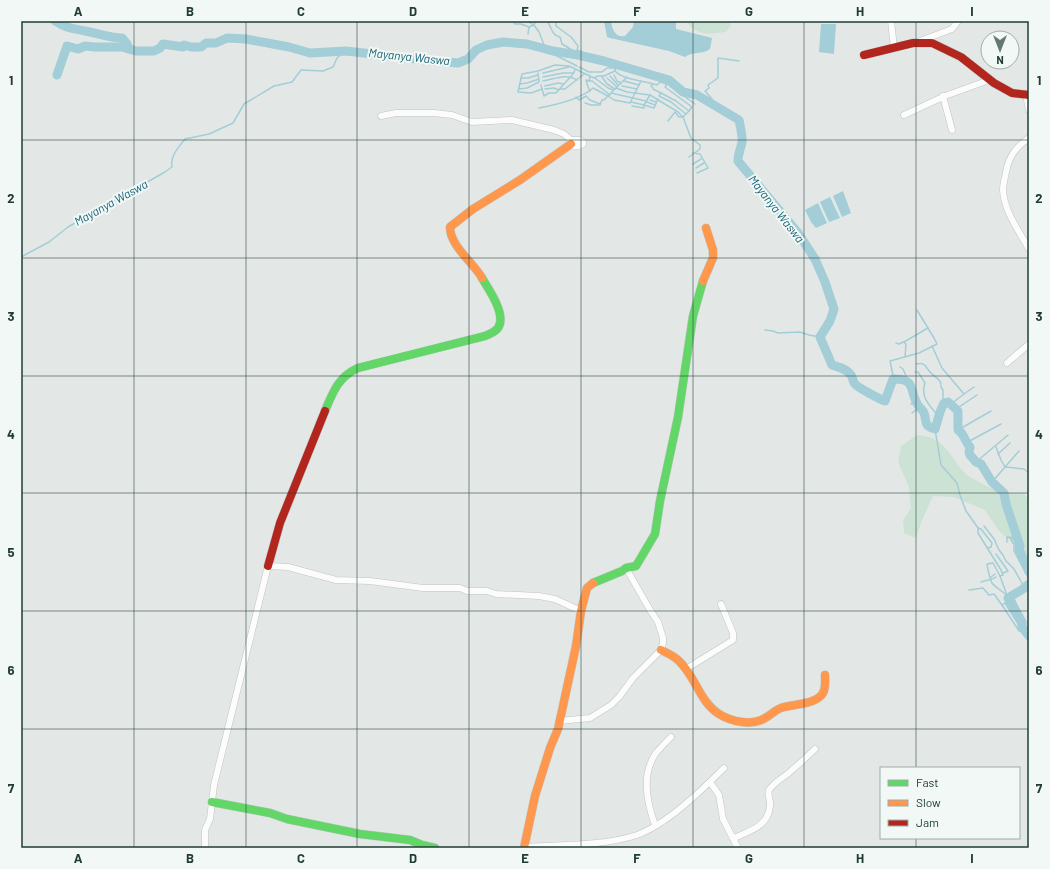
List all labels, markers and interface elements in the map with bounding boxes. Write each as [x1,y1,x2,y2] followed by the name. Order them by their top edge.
[74,3,83,19] text: A
[186,3,194,19] text: B
[297,3,305,19] text: C
[409,3,417,19] text: D
[521,3,529,19] text: E
[633,3,641,19] text: F
[745,3,753,19] text: G
[856,3,864,19] text: H
[970,3,974,19] text: I
[980,30,1020,70] north arrow
[368,45,451,67] water label: Mayanya Waswa
[996,54,1004,67] text: N
[9,72,13,88] text: 1
[1037,72,1041,88] text: 1
[746,172,807,245] water label: Mayanya Waswa
[71,176,150,228] water label: Mayanya Waswa
[7,190,15,206] text: 2
[1035,190,1043,206] text: 2
[7,308,15,324] text: 3
[1035,308,1043,324] text: 3
[7,426,15,442] text: 4
[1035,426,1043,442] text: 4
[7,544,15,560] text: 5
[1035,544,1043,560] text: 5
[8,662,15,678] text: 6
[1036,662,1043,678] text: 6
[880,767,1020,839] legend
[916,775,939,789] text: Fast
[8,780,15,796] text: 7
[1036,780,1043,796] text: 7
[916,795,941,809] text: Slow
[916,815,939,829] text: Jam
[74,850,83,866] text: A
[186,850,194,866] text: B
[297,850,305,866] text: C
[409,850,417,866] text: D
[521,850,529,866] text: E
[633,850,641,866] text: F
[745,850,753,866] text: G
[856,850,864,866] text: H
[970,850,974,866] text: I

